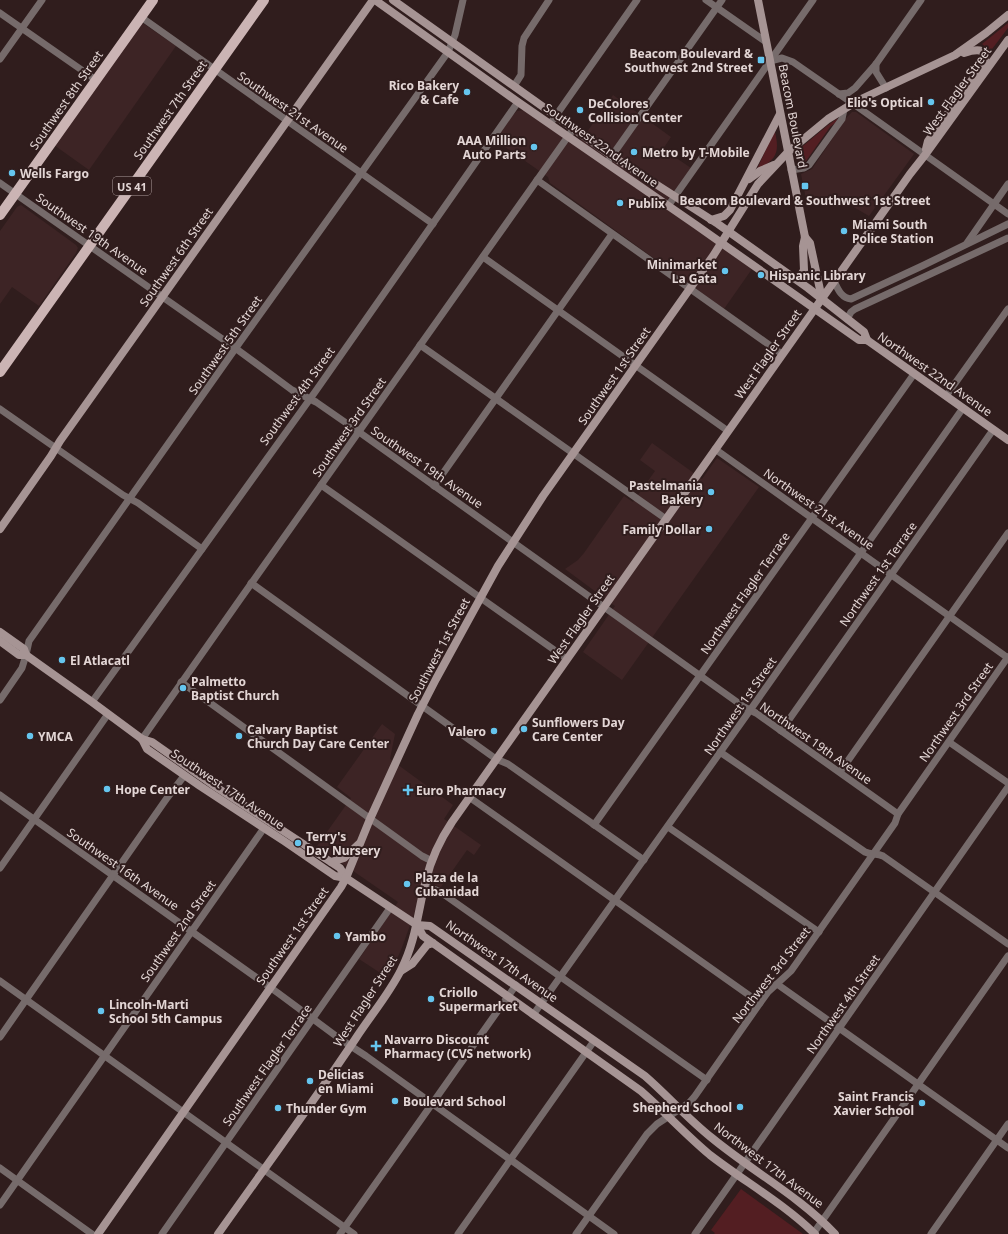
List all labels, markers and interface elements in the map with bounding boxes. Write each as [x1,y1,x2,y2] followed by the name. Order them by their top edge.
[919,43,995,139] street label: West Flagler Street
[624,45,753,76] place label: Beacom Boulevard & Southwest 2nd Street
[25,46,107,153] street label: Southwest 8th Street
[756,55,766,65] marker: Beacom Boulevard & Southwest 2nd Street
[129,56,211,163] street label: Southwest 7th Street
[775,63,811,169] street label: Beacom Boulevard
[234,67,352,157] street label: Southwest 21st Avenue
[389,77,459,108] place label: Rico Bakery & Cafe
[462,87,472,97] marker: Rico Bakery & Cafe
[847,94,923,111] place label: Elio's Optical
[588,95,683,126] place label: DeColores Collision Center
[926,97,936,107] marker: Elio's Optical
[540,99,662,191] street label: Southwest 22nd Avenue
[575,105,585,115] marker: DeColores Collision Center
[457,132,526,163] place label: AAA Million Auto Parts
[529,142,539,152] marker: AAA Million Auto Parts
[642,144,750,161] place label: Metro by T-Mobile
[629,147,639,157] marker: Metro by T-Mobile
[20,165,89,182] place label: Wells Fargo
[7,168,17,178] marker: Wells Fargo
[113,177,151,195] road number: US 41
[800,181,810,191] marker: Beacom Boulevard & Southwest 1st Street
[33,189,152,279] street label: Southwest 19th Avenue
[679,192,931,209] place label: Beacom Boulevard & Southwest 1st Street
[628,195,665,212] place label: Publix
[615,198,625,208] marker: Publix
[135,203,217,310] street label: Southwest 6th Street
[852,216,934,247] place label: Miami South Police Station
[839,226,849,236] marker: Miami South Police Station
[647,256,717,287] place label: Minimarket La Gata
[720,266,730,276] marker: Minimarket La Gata
[769,267,866,284] place label: Hispanic Library
[756,270,766,280] marker: Hispanic Library
[184,291,266,398] street label: Southwest 5th Street
[731,305,806,402] street label: West Flagler Street
[574,323,655,428] street label: Southwest 1st Street
[874,328,996,420] street label: Northwest 22nd Avenue
[256,343,339,449] street label: Southwest 4th Street
[308,373,390,480] street label: Southwest 3rd Street
[368,422,487,512] street label: Southwest 19th Avenue
[760,464,878,554] street label: Northwest 21st Avenue
[629,477,703,508] place label: Pastelmania Bakery
[706,487,716,497] marker: Pastelmania Bakery
[835,518,921,630] street label: Northwest 1st Terrace
[622,521,702,538] place label: Family Dollar
[704,524,714,534] marker: Family Dollar
[696,528,794,657] street label: Northwest Flagler Terrace
[544,570,619,667] street label: West Flagler Street
[404,594,474,705] street label: Southwest 1st Street
[70,652,130,669] place label: El Atlacatl
[700,653,781,758] street label: Northwest 1st Street
[57,655,67,665] marker: El Atlacatl
[915,658,997,765] street label: Northwest 3rd Street
[191,673,279,704] place label: Palmetto Baptist Church
[178,683,188,693] marker: Palmetto Baptist Church
[757,698,876,788] street label: Northwest 19th Avenue
[532,714,625,745] place label: Sunflowers Day Care Center
[247,721,390,752] place label: Calvary Baptist Church Day Care Center
[448,723,486,740] place label: Valero
[519,724,529,734] marker: Sunflowers Day Care Center
[489,726,499,736] marker: Valero
[38,728,74,745] place label: YMCA
[25,731,35,741] marker: YMCA
[234,731,244,741] marker: Calvary Baptist Church Day Care Center
[168,745,288,833] street label: Southwest 17th Avenue
[115,781,191,798] place label: Hope Center
[416,782,506,799] place label: Euro Pharmacy
[102,784,112,794] marker: Hope Center
[403,785,413,795] marker: Euro Pharmacy
[64,824,183,914] street label: Southwest 16th Avenue
[306,828,380,859] place label: Terry's Day Nursery
[293,838,303,848] marker: Terry's Day Nursery
[415,869,479,900] place label: Plaza de la Cubanidad
[136,876,220,985] street label: Southwest 2nd Street
[402,879,412,889] marker: Plaza de la Cubanidad
[252,883,333,988] street label: Southwest 1st Street
[443,916,562,1006] street label: Northwest 17th Avenue
[728,923,814,1027] street label: Northwest 3rd Street
[345,928,386,945] place label: Yambo
[332,931,342,941] marker: Yambo
[802,950,884,1057] street label: Northwest 4th Street
[329,951,401,1050] street label: West Flagler Street
[439,984,518,1015] place label: Criollo Supermarket
[426,994,436,1004] marker: Criollo Supermarket
[109,996,222,1027] place label: Lincoln-Marti School 5th Campus
[218,1000,316,1129] street label: Southwest Flagler Terrace
[96,1006,106,1016] marker: Lincoln-Marti School 5th Campus
[384,1031,531,1062] place label: Navarro Discount Pharmacy (CVS network)
[371,1041,381,1051] marker: Navarro Discount Pharmacy (CVS network)
[318,1066,373,1097] place label: Delicias en Miami
[305,1076,315,1086] marker: Delicias en Miami
[834,1088,914,1119] place label: Saint Francis Xavier School
[403,1093,506,1110] place label: Boulevard School
[390,1096,400,1106] marker: Boulevard School
[917,1098,927,1108] marker: Saint Francis Xavier School
[633,1099,732,1116] place label: Shepherd School
[286,1100,367,1117] place label: Thunder Gym
[735,1102,745,1112] marker: Shepherd School
[273,1103,283,1113] marker: Thunder Gym
[711,1118,827,1212] street label: Northwest 17th Avenue

